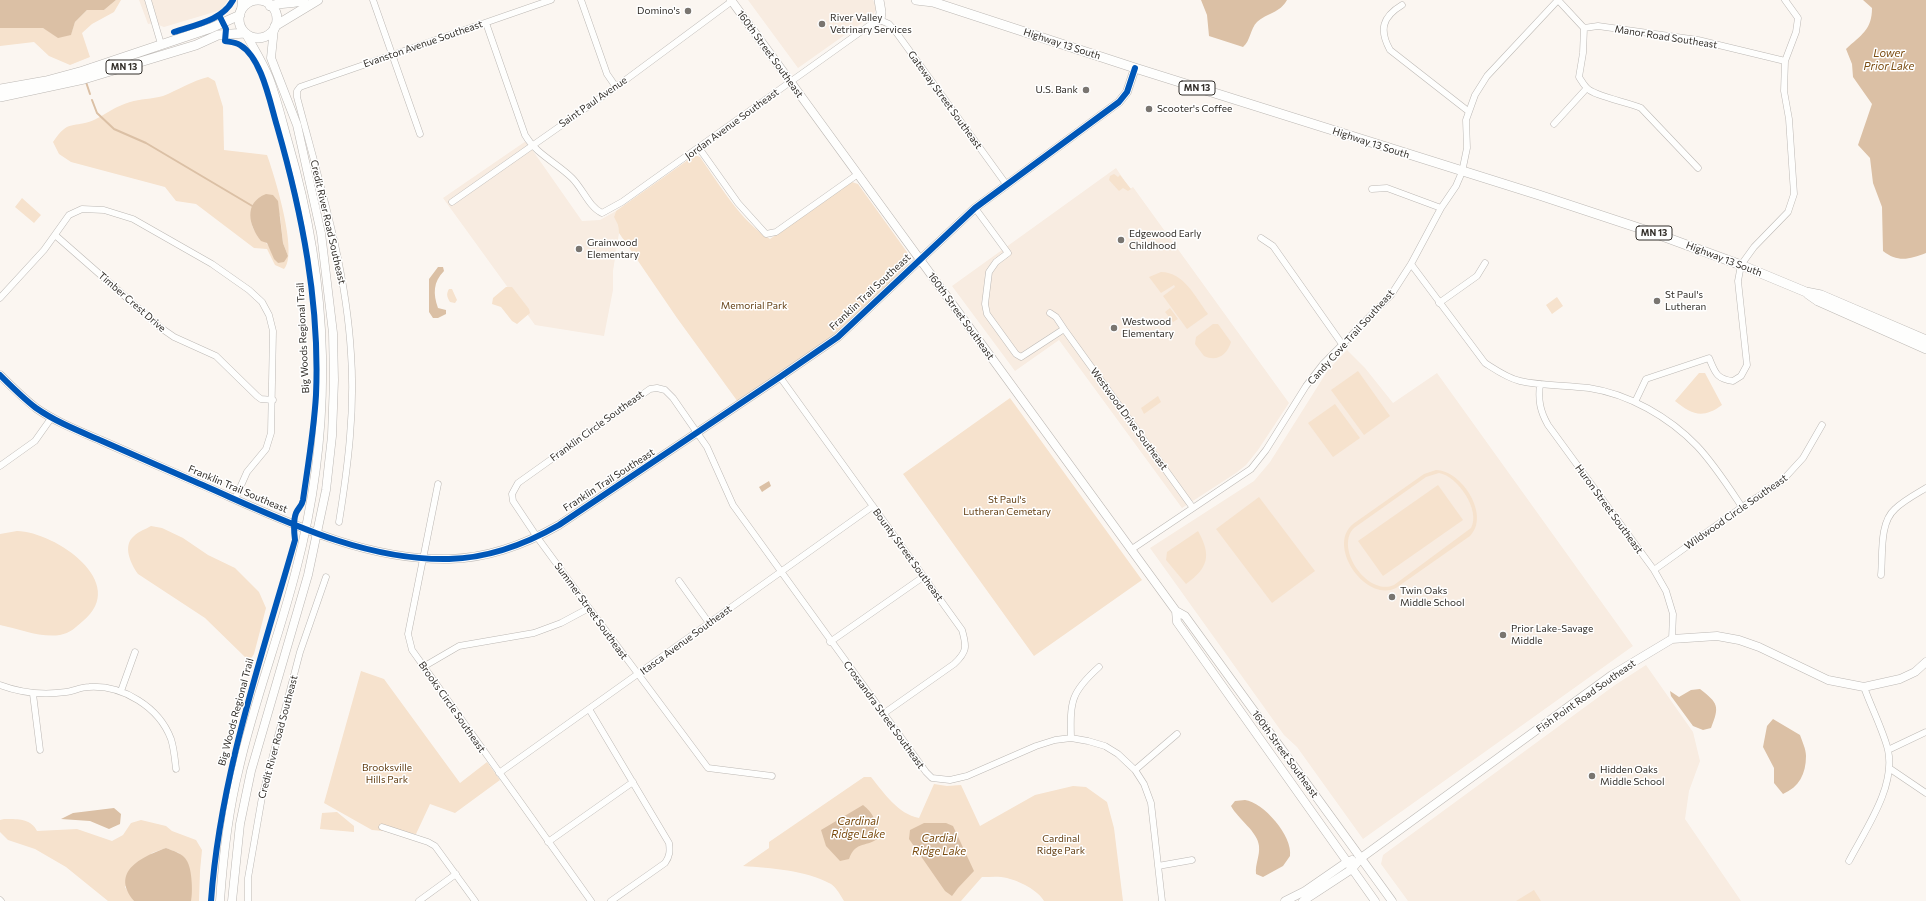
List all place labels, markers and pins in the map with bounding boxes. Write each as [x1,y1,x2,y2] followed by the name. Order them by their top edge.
[637,5,680,17] place label: Domino's
[683,6,693,16] marker: Domino's
[830,12,912,36] place label: River Valley Vetrinary Services
[817,19,827,29] marker: River Valley Vetrinary Services
[1036,84,1078,96] place label: U.S. Bank
[1081,85,1091,95] marker: U.S. Bank
[1157,103,1232,115] place label: Scooter's Coffee
[1144,104,1154,114] marker: Scooter's Coffee
[1129,228,1202,252] place label: Edgewood Early Childhood
[1116,235,1126,245] marker: Edgewood Early Childhood
[587,237,639,260] place label: Grainwood Elementary
[574,244,584,254] marker: Grainwood Elementary
[1665,289,1706,312] place label: St Paul's Lutheran
[1652,296,1662,306] marker: St Paul's Lutheran
[1122,316,1174,340] place label: Westwood Elementary
[1109,323,1119,333] marker: Westwood Elementary
[1400,585,1464,608] place label: Twin Oaks Middle School
[1387,592,1397,602] marker: Twin Oaks Middle School
[1511,623,1593,646] place label: Prior Lake-Savage Middle
[1498,630,1508,640] marker: Prior Lake-Savage Middle
[1600,764,1664,788] place label: Hidden Oaks Middle School
[1587,771,1597,781] marker: Hidden Oaks Middle School

